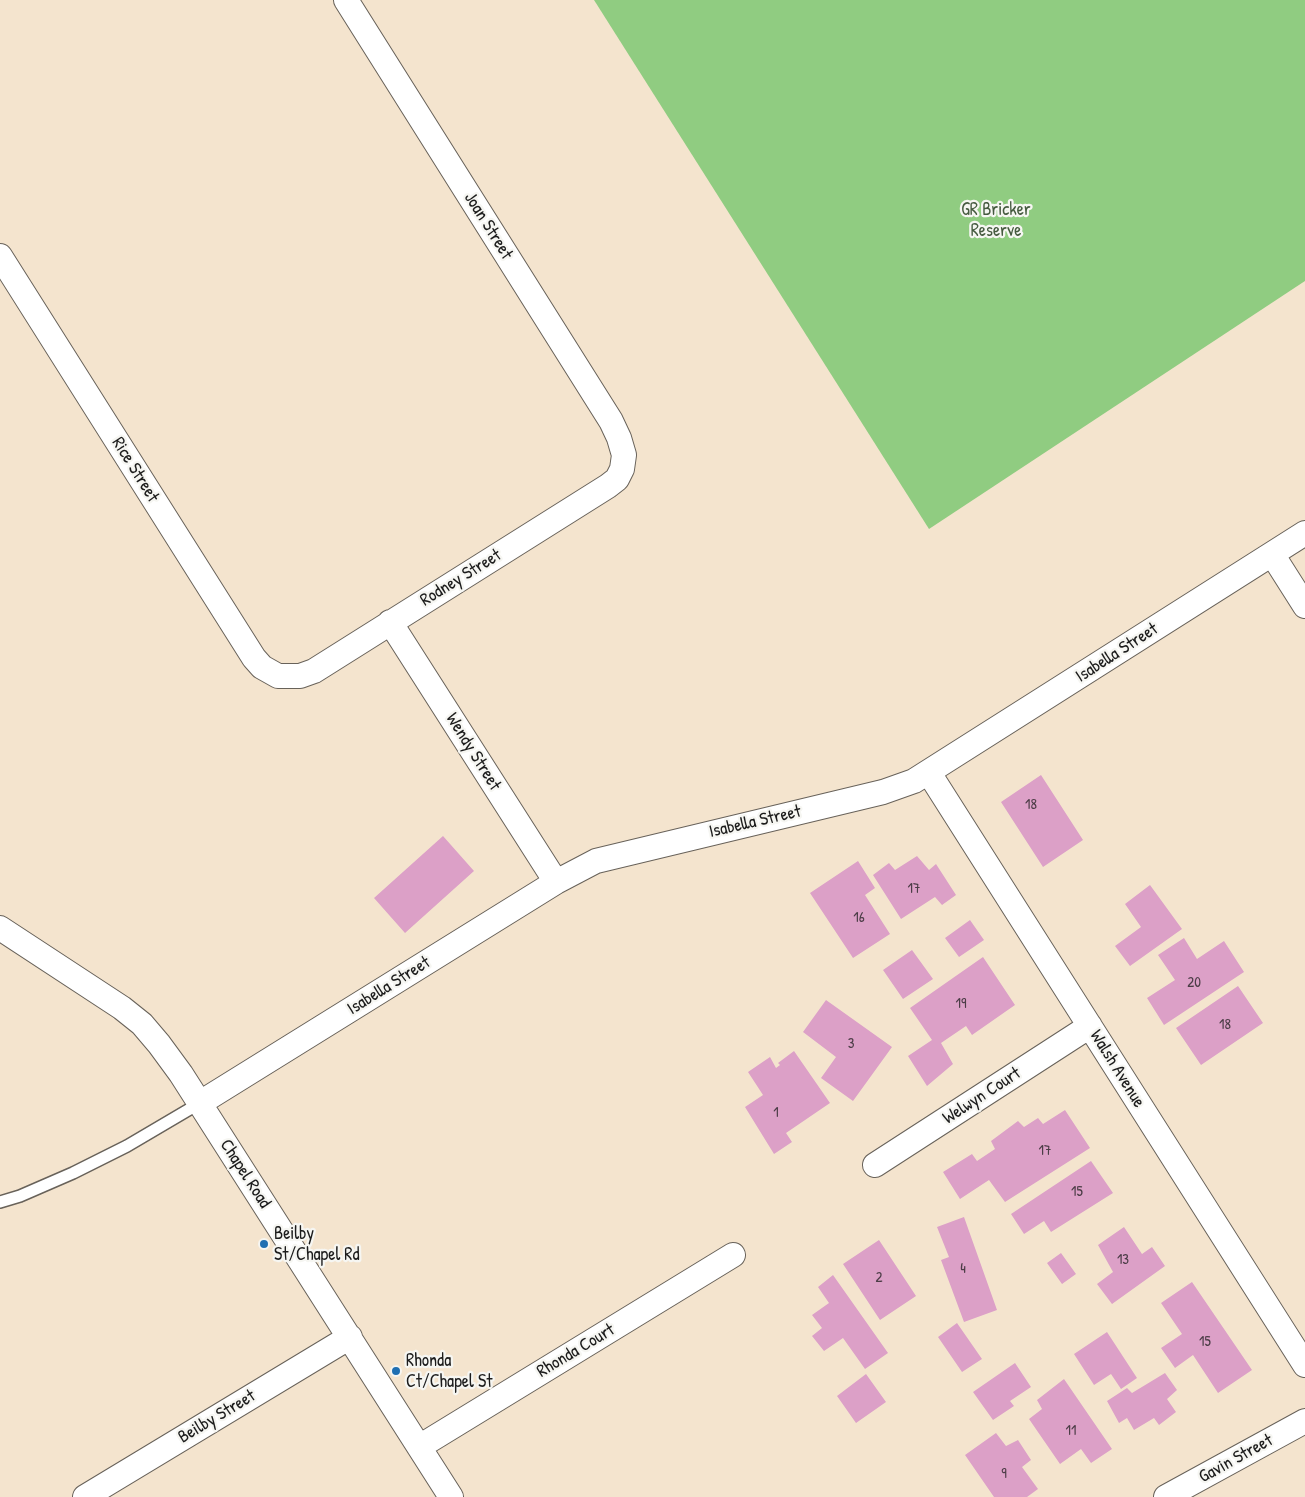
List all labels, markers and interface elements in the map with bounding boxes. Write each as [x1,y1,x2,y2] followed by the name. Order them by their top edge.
[459,188,517,264] street label: Joan Street
[961,199,1031,242] park label: GR Bricker Reserve
[107,434,163,506] street label: Rice Street
[417,545,505,611] street label: Rodney Street
[1072,618,1162,688] street label: Isabella Street
[441,709,505,795] street label: Wendy Street
[1025,796,1037,814] house number: 18
[707,801,803,843] street label: Isabella Street
[908,880,920,898] house number: 17
[853,909,865,927] house number: 16
[344,952,434,1020] street label: Isabella Street
[1187,974,1201,992] house number: 20
[956,995,966,1013] house number: 19
[1219,1016,1231,1034] house number: 18
[1085,1026,1149,1112] street label: Walsh Avenue
[848,1035,854,1053] house number: 3
[939,1063,1025,1129] street label: Welwyn Court
[773,1104,779,1122] house number: 1
[215,1136,275,1212] street label: Chapel Road
[1039,1142,1051,1160] house number: 17
[1071,1183,1083,1201] house number: 15
[274,1223,360,1266] place label: Beilby St/Chapel Rd
[258,1238,270,1250] marker: Beilby St/Chapel Rd
[1117,1251,1129,1269] house number: 13
[960,1260,966,1278] house number: 4
[875,1269,883,1287] house number: 2
[533,1319,619,1383] street label: Rhonda Court
[1199,1333,1211,1351] house number: 15
[406,1350,492,1392] place label: Rhonda Ct/Chapel St
[390,1365,402,1377] marker: Rhonda Ct/Chapel St
[175,1386,259,1448] street label: Beilby Street
[1066,1422,1076,1440] house number: 11
[1195,1430,1277,1488] street label: Gavin Street
[1001,1465,1007,1483] house number: 9

